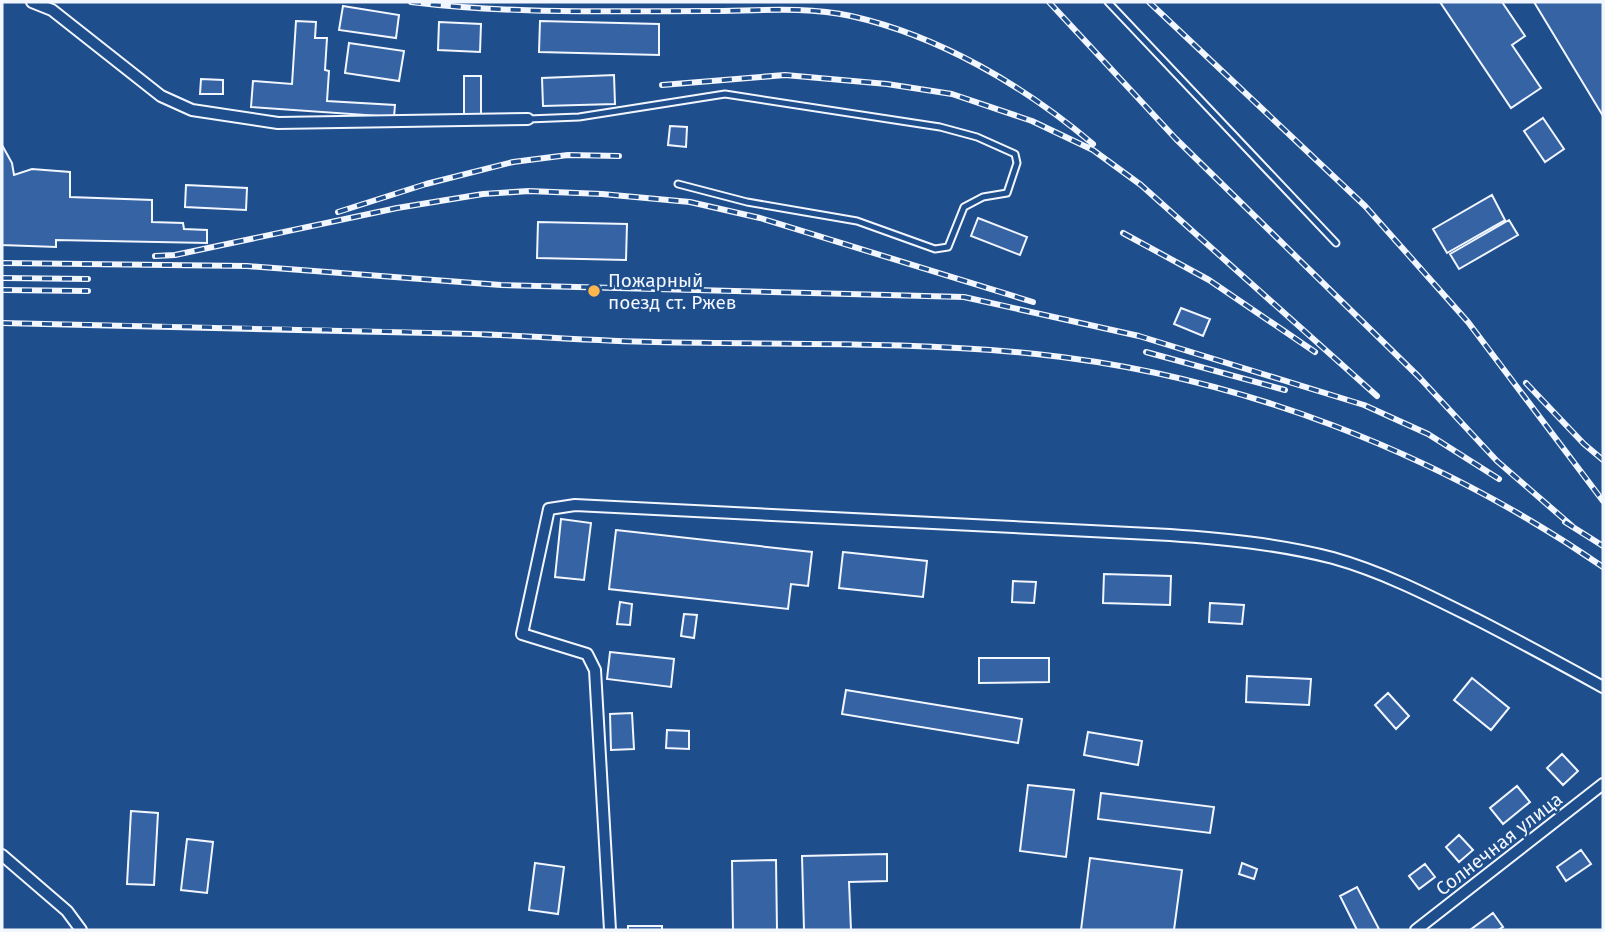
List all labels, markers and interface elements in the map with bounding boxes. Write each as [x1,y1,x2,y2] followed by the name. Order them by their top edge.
[608,269,737,314] place label: Пожарный поезд ст. Ржев
[586,283,602,299] marker: Пожарный поезд ст. Ржев
[1431,787,1567,901] street label: Солнечная улица

